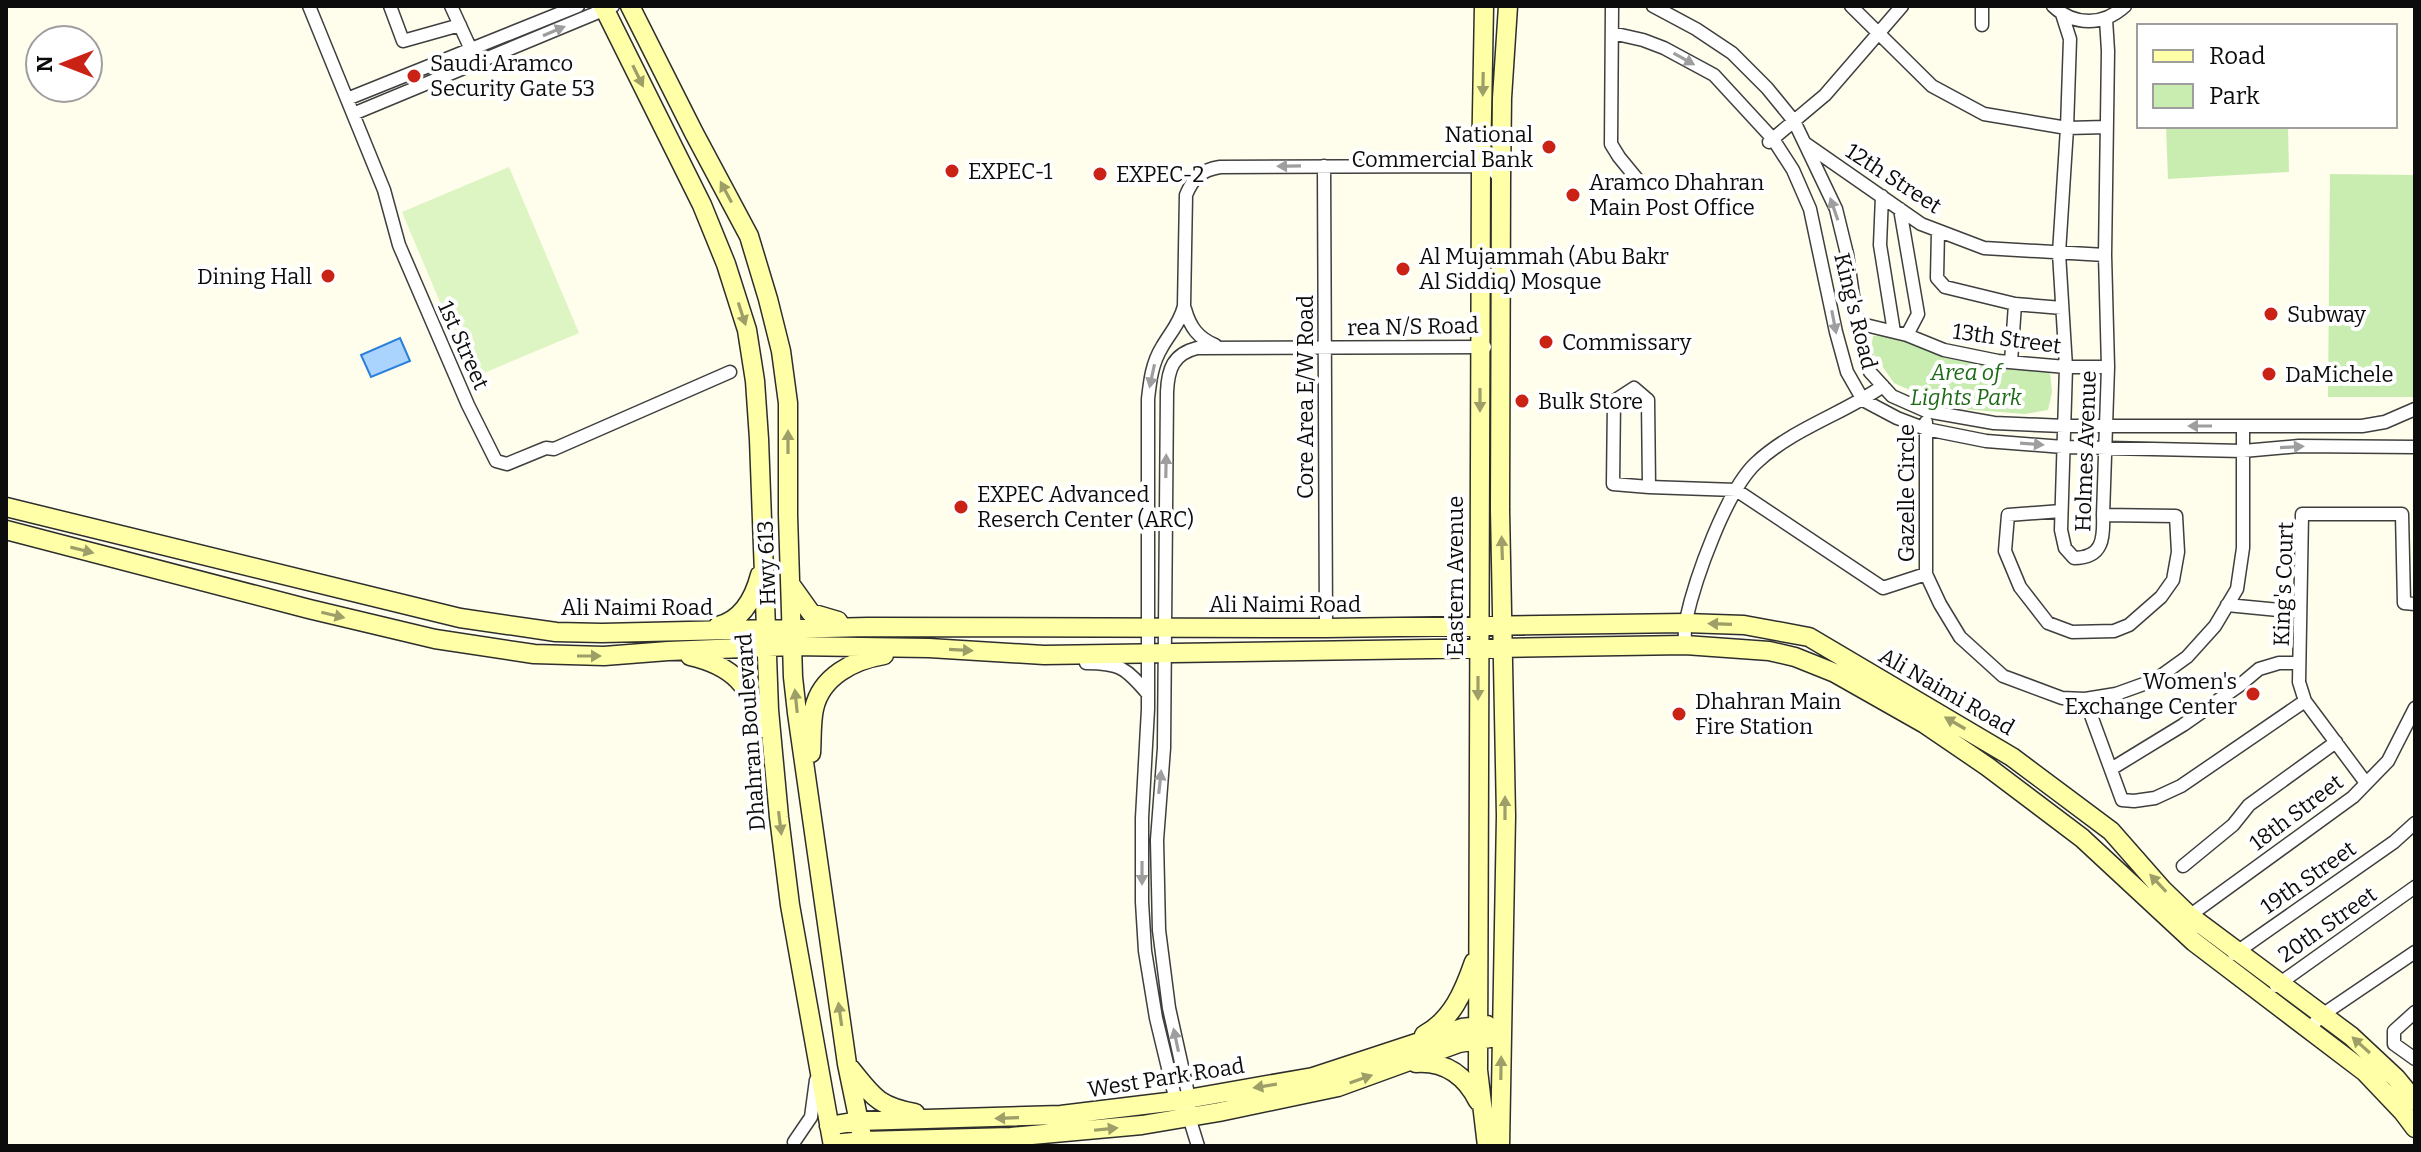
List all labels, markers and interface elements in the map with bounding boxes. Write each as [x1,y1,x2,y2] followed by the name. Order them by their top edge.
[24,24,104,104] north arrow
[2137,24,2397,128] legend
[542,25,566,38] one-way arrow
[2209,42,2265,70] text: Road
[430,50,595,102] place label: Saudi Aramco Security Gate 53
[1673,52,1695,66] one-way arrow
[31,55,58,72] text: N
[631,64,645,87] one-way arrow
[405,67,423,85] marker: Saudi Aramco Security Gate 53
[1476,72,1489,97] one-way arrow
[2209,82,2260,110] text: Park
[1351,121,1534,173] place label: National Commercial Bank
[1841,137,1947,219] street label: 12th Street
[1540,138,1558,156] marker: National Commercial Bank
[968,158,1053,185] place label: EXPEC-1
[1276,160,1301,172] one-way arrow
[1116,161,1204,188] place label: EXPEC-2
[943,162,961,180] marker: EXPEC-1
[1091,165,1109,183] marker: EXPEC-2
[1589,169,1764,221] place label: Aramco Dhahran Main Post Office
[719,181,732,204] one-way arrow
[1564,186,1582,204] marker: Aramco Dhahran Main Post Office
[1828,197,1840,221] one-way arrow
[1419,243,1669,295] place label: Al Mujammah (Abu Bakr Al Siddiq) Mosque
[1828,250,1883,372] street label: King's Road
[1394,260,1412,278] marker: Al Mujammah (Abu Bakr Al Siddiq) Mosque
[197,263,312,290] place label: Dining Hall
[319,267,337,285] marker: Dining Hall
[1292,295,1319,499] street label: Core Area E/W Road
[432,297,495,394] street label: 1st Street
[2287,301,2366,328] place label: Subway
[736,302,749,326] one-way arrow
[2262,305,2280,323] marker: Subway
[1828,310,1841,335] one-way arrow
[1347,312,1479,341] street label: rea N/S Road
[1951,318,2063,359] street label: 13th Street
[1562,329,1692,356] place label: Commissary
[1537,333,1555,351] marker: Commissary
[1910,359,2023,411] park label: Area of Lights Park
[2285,361,2393,388] place label: DaMichele
[1145,364,1158,389] one-way arrow
[2260,365,2278,383] marker: DaMichele
[2069,370,2102,532] street label: Holmes Avenue
[1474,388,1486,413] one-way arrow
[1538,388,1643,415] place label: Bulk Store
[1513,392,1531,410] marker: Bulk Store
[2187,420,2212,432] one-way arrow
[1893,424,1920,562] street label: Gazelle Circle
[782,429,794,454] one-way arrow
[2020,438,2045,451] one-way arrow
[2279,440,2304,453] one-way arrow
[1160,453,1172,478] one-way arrow
[977,481,1194,533] place label: EXPEC Advanced Reserch Center (ARC)
[1442,496,1469,656] street label: Eastern Avenue
[952,498,970,516] marker: EXPEC Advanced Reserch Center (ARC)
[752,520,781,606] street label: Hwy 613
[2268,521,2299,647] street label: King's Court
[1495,535,1508,560] one-way arrow
[69,544,94,556] one-way arrow
[1209,591,1361,618] street label: Ali Naimi Road
[561,594,713,621] street label: Ali Naimi Road
[321,609,346,622] one-way arrow
[1707,617,1732,630] one-way arrow
[730,632,771,832] street label: Dhahran Boulevard
[1874,642,2019,741] street label: Ali Naimi Road
[949,644,974,657] one-way arrow
[577,650,602,662] one-way arrow
[2065,668,2237,720] place label: Women's Exchange Center
[1472,676,1484,701] one-way arrow
[2244,685,2262,703] marker: Women's Exchange Center
[789,688,802,713] one-way arrow
[1695,688,1841,740] place label: Dhahran Main Fire Station
[1670,705,1688,723] marker: Dhahran Main Fire Station
[1944,717,1966,731] one-way arrow
[1154,769,1167,794] one-way arrow
[2244,769,2348,856] street label: 18th Street
[1499,795,1512,820] one-way arrow
[773,811,786,836] one-way arrow
[2256,835,2361,920] street label: 19th Street
[1136,861,1148,886] one-way arrow
[2149,874,2167,893] one-way arrow
[2273,881,2382,968] street label: 20th Street
[833,1001,846,1026] one-way arrow
[1169,1027,1182,1052] one-way arrow
[2352,1037,2371,1055] one-way arrow
[1086,1052,1246,1103] street label: West Park Road
[1494,1055,1507,1080] one-way arrow
[1349,1072,1373,1085] one-way arrow
[1252,1080,1277,1093] one-way arrow
[994,1111,1019,1124] one-way arrow
[1094,1123,1119,1136] one-way arrow

